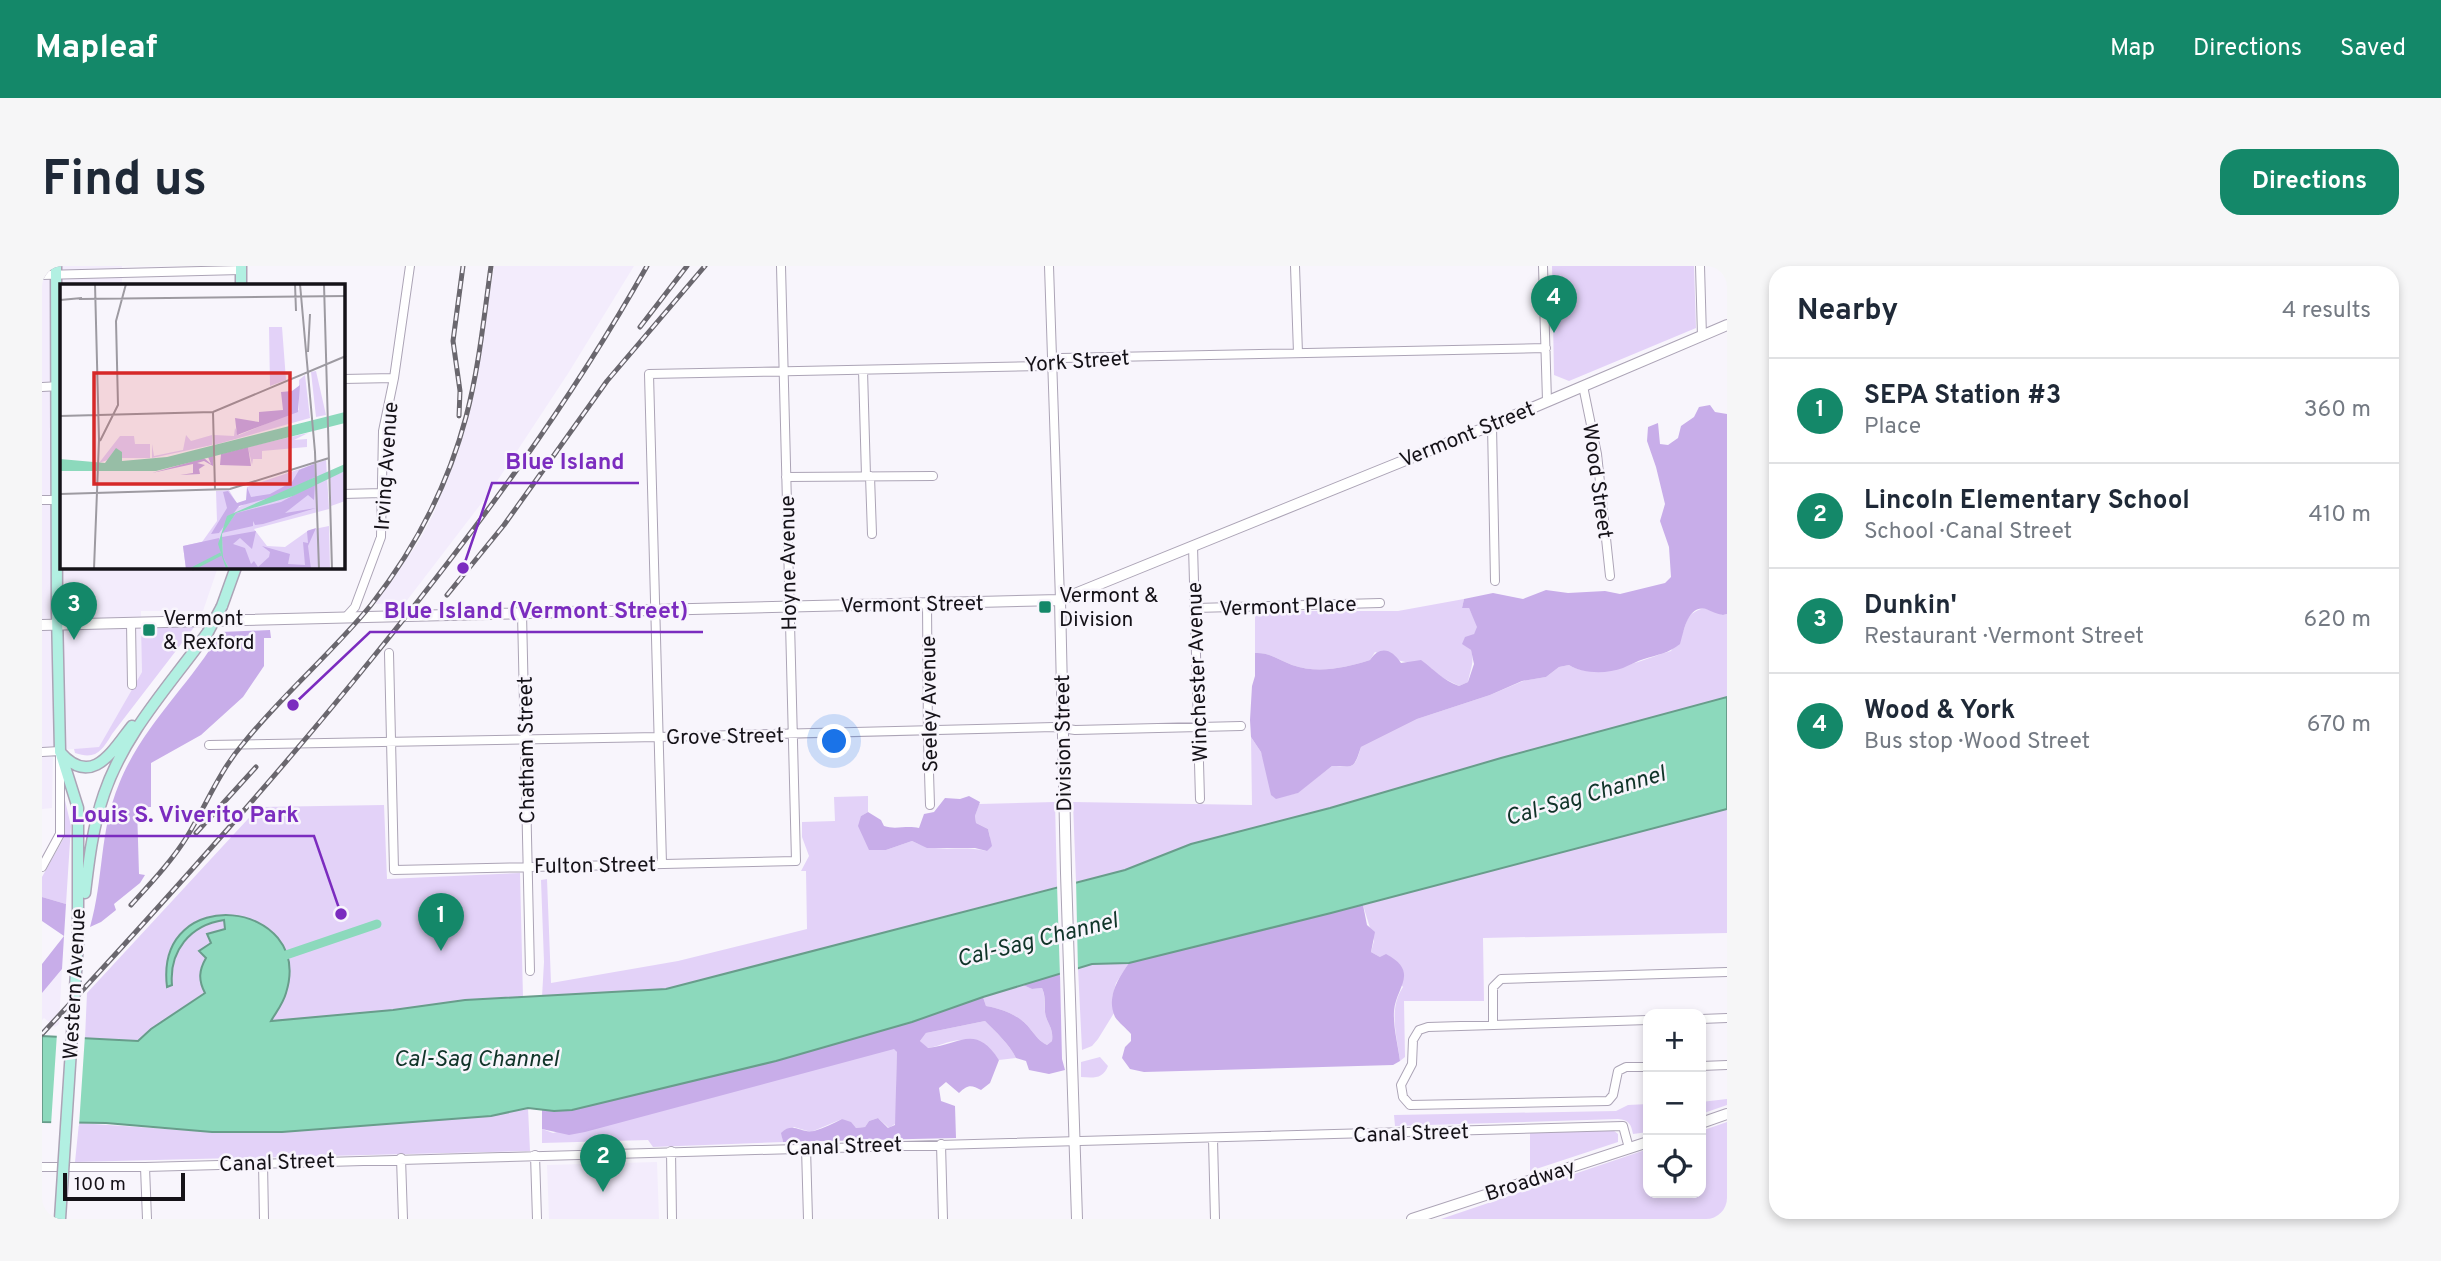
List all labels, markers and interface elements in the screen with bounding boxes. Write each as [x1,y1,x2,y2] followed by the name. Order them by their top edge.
[35,28,158,70] text: Mapleaf
[2110,34,2155,64] text: Map
[2193,34,2302,64] text: Directions
[2340,34,2406,64] text: Saved
[2220,149,2399,215] button: Directions
[42,151,207,213] text: Find us
[1531,275,1577,333] pin: 4
[60,284,345,569] inset map
[1797,293,1898,330] text: Nearby
[2282,297,2371,326] text: 4 results
[1024,345,1130,380] street label: York Street
[1864,380,2061,413] text: SEPA Station #3
[1396,396,1539,475] street label: Vermont Street
[1815,396,1825,425] text: 1
[2304,396,2371,425] text: 360 m
[370,401,405,531] street label: Irving Avenue
[1864,413,1921,442] text: Place
[1575,422,1618,540] street label: Wood Street
[492,439,639,483] callout: Blue Island
[505,449,625,478] text: Blue Island
[1864,485,2190,518] text: Lincoln Elementary School
[775,495,804,631] street label: Hoyne Avenue
[1813,501,1827,530] text: 2
[2308,501,2371,530] text: 410 m
[1864,518,2072,547] text: School · Canal Street
[1182,581,1215,762] street label: Winchester Avenue
[51,582,97,640] pin: 3
[1059,583,1159,634] place label: Vermont & Division
[370,588,703,632] callout: Blue Island (Vermont Street)
[1864,590,1957,623] text: Dunkin'
[840,591,984,620] street label: Vermont Street
[1219,592,1357,623] street label: Vermont Place
[384,598,688,627] text: Blue Island (Vermont Street)
[1037,599,1053,615] marker: Vermont & Division
[163,606,254,657] place label: Vermont & Rexford
[1813,606,1827,635] text: 3
[2304,606,2371,635] text: 620 m
[141,622,157,638] marker: Vermont & Rexford
[1864,623,2144,652] text: Restaurant · Vermont Street
[916,635,945,773] street label: Seeley Avenue
[1050,674,1079,812] street label: Division Street
[513,676,542,824] street label: Chatham Street
[1864,695,2015,728] text: Wood & York
[1813,711,1827,740] text: 4
[2307,711,2371,740] text: 670 m
[666,723,784,752] street label: Grove Street
[817,724,851,758] your location
[1864,728,2090,757] text: Bus stop · Wood Street
[1502,760,1670,834] water label: Cal-Sag Channel
[57,792,314,836] callout: Louis S. Viverito Park
[71,802,299,831] text: Louis S. Viverito Park
[534,852,656,881] street label: Fulton Street
[418,893,464,951] pin: 1
[954,907,1122,975] water label: Cal-Sag Channel
[58,908,93,1060] street label: Western Avenue
[1643,1009,1706,1198] map controls
[1643,1009,1706,1072] button: +
[393,1046,560,1075] water label: Cal-Sag Channel
[1643,1072,1706,1135] button: −
[1353,1119,1470,1150] street label: Canal Street
[786,1132,903,1163] street label: Canal Street
[580,1134,626,1192] pin: 2
[1643,1135,1706,1198] button: locate
[219,1148,336,1179] street label: Canal Street
[1482,1154,1579,1209] street label: Broadway
[63,1170,186,1202] scale bar
[74,1173,126,1197] text: 100 m

